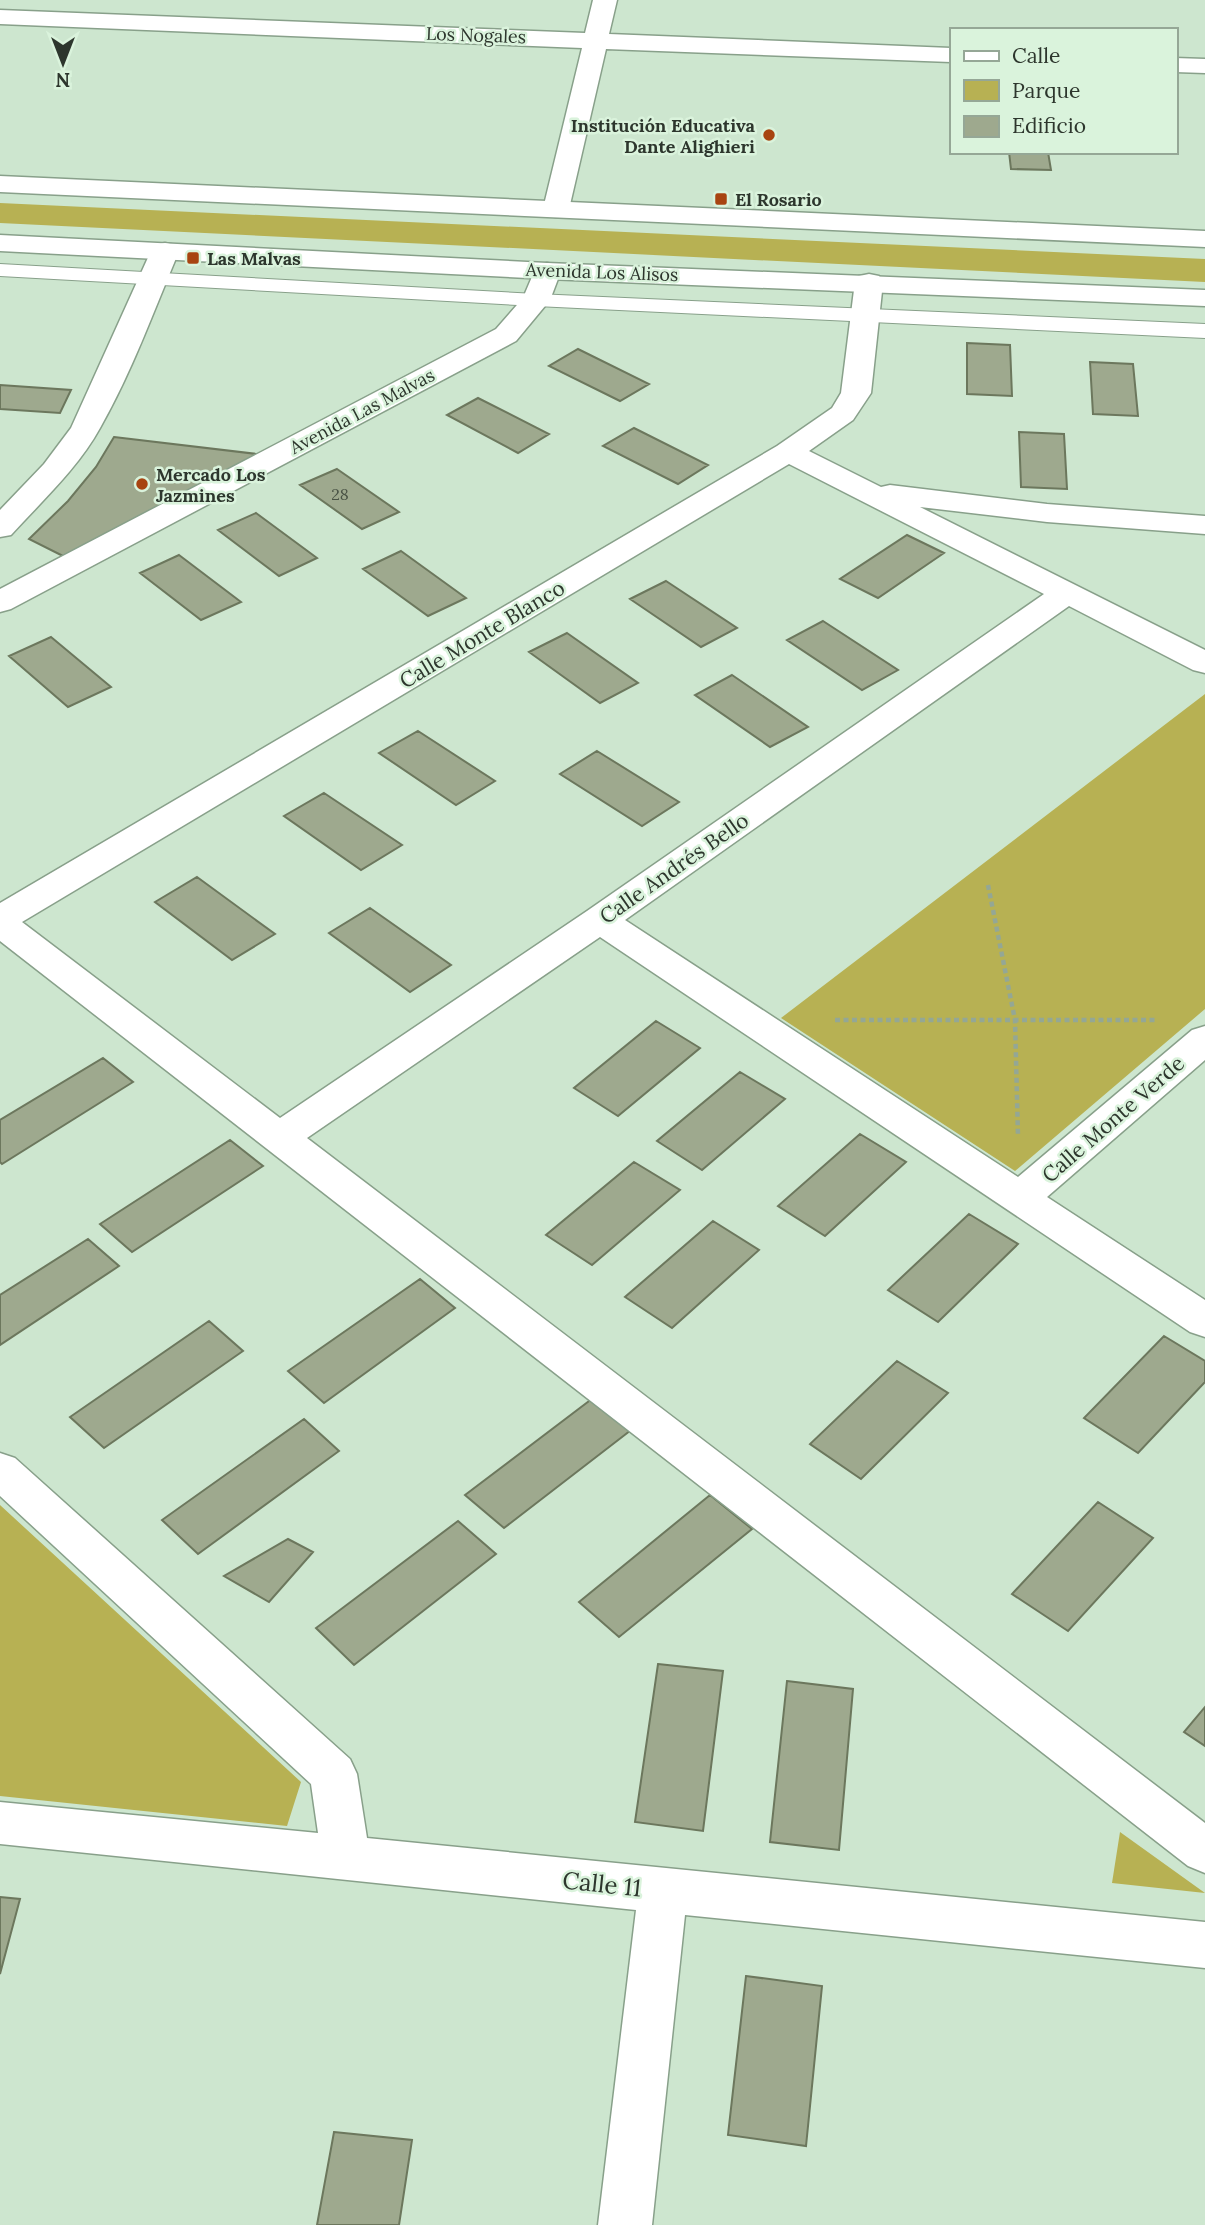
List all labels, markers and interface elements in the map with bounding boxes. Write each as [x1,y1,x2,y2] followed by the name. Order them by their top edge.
[425,22,527,48] street label: Los Nogales
[28,28,98,98] north arrow
[950,28,1177,154] legend
[1012,42,1060,69] text: Calle
[55,68,70,92] text: N
[1012,77,1080,104] text: Parque
[1012,112,1086,139] text: Edificio
[571,114,756,158] place label: Institución Educativa Dante Alighieri
[761,127,777,143] marker: Institución Educativa Dante Alighieri
[735,188,822,211] place label: El Rosario
[713,191,729,207] marker: El Rosario
[207,247,301,270] place label: Las Malvas
[185,250,201,266] marker: Las Malvas
[524,258,679,286] street label: Avenida Los Alisos
[285,363,438,459] street label: Avenida Las Malvas
[156,463,266,507] place label: Mercado Los Jazmines
[134,476,150,492] marker: Mercado Los Jazmines
[331,484,349,504] house number: 28
[394,574,570,694] street label: Calle Monte Blanco
[594,806,754,930] street label: Calle Andrés Bello
[1036,1050,1190,1188] street label: Calle Monte Verde
[561,1864,643,1904] street label: Calle 11

